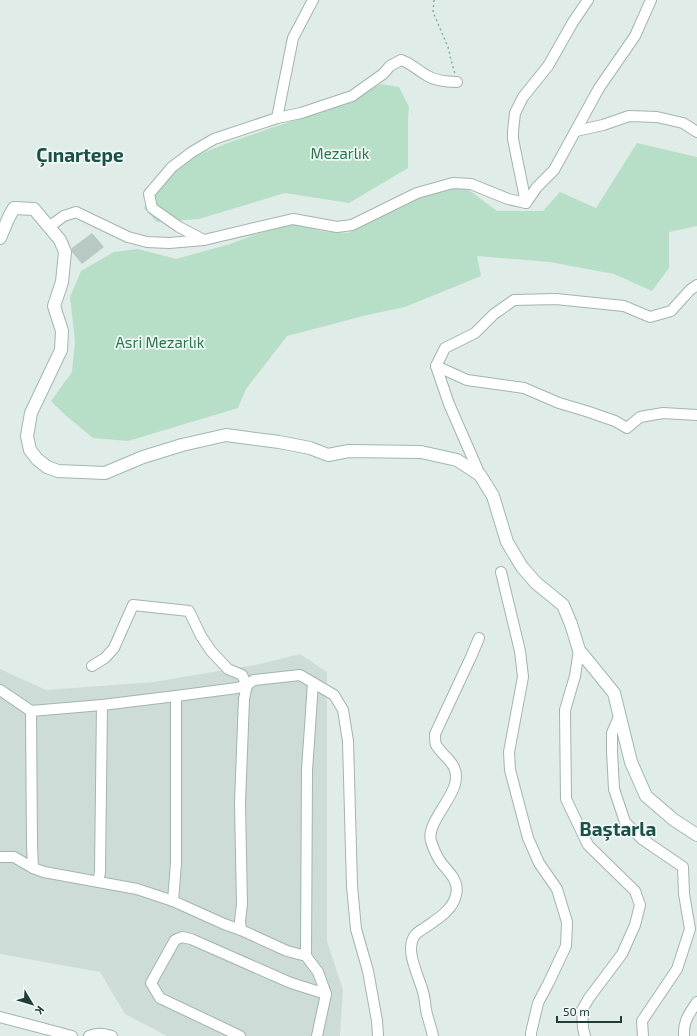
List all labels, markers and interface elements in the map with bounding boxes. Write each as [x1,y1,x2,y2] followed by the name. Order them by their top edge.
[36,143,124,167] district label: Çınartepe
[311,144,370,162] park label: Mezarlık
[116,333,205,351] park label: Asri Mezarlık
[580,817,656,841] district label: Baştarla
[12,984,52,1024] north arrow
[557,998,621,1024] scale bar
[33,1004,48,1017] text: K
[563,1004,590,1018] text: 50 m

